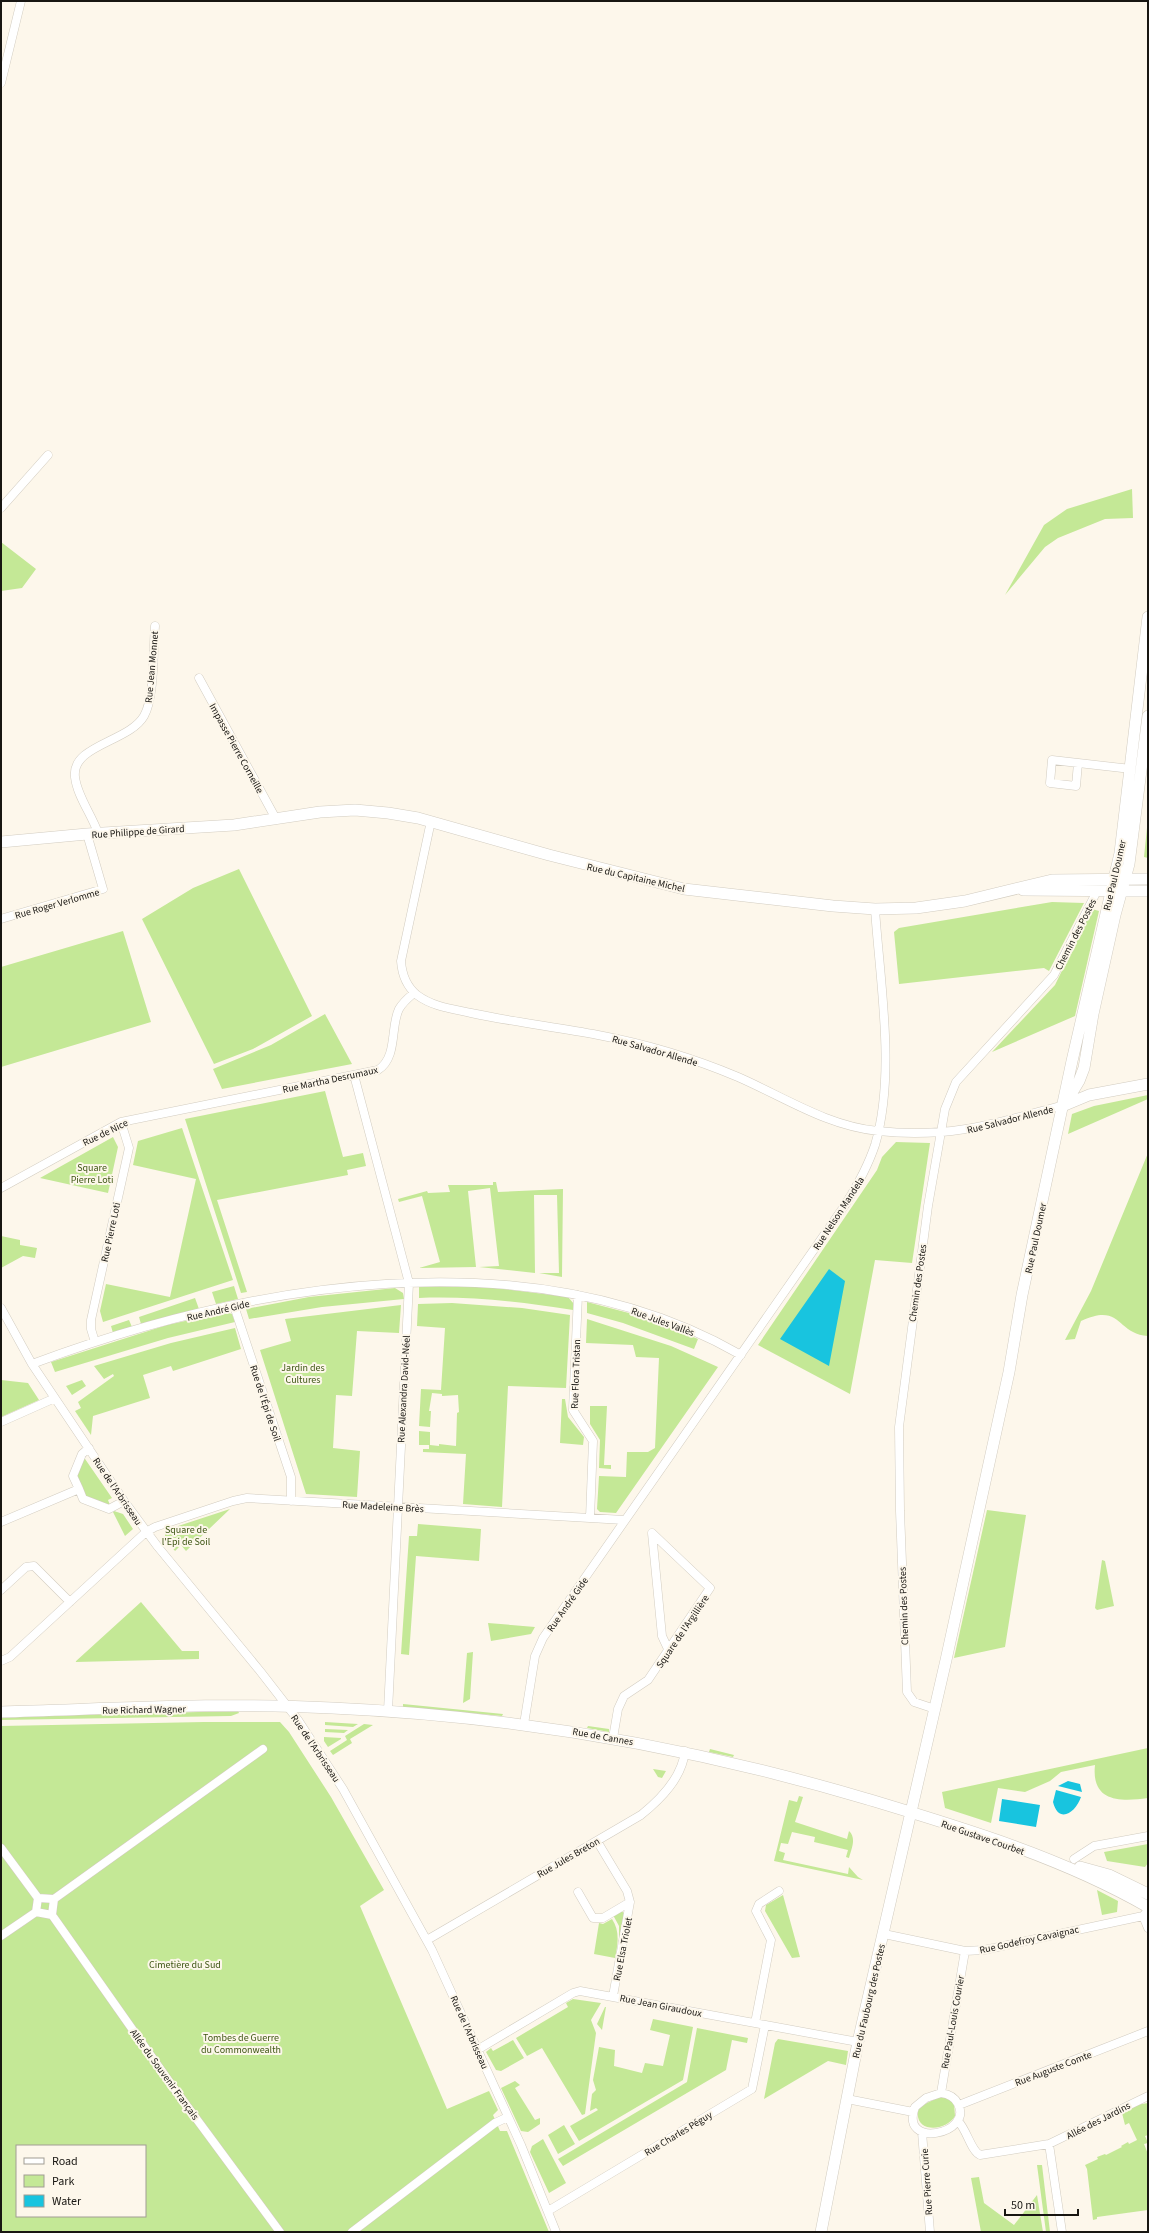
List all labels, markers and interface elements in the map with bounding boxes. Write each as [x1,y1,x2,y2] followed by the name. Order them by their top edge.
[142,630,162,704] street label: Rue Jean Monnet
[205,701,267,796] street label: Impasse Pierre Corneille
[91,822,185,842] street label: Rue Philippe de Girard
[1100,838,1130,912] street label: Rue Paul Doumer
[585,860,687,896] street label: Rue du Capitaine Michel
[13,885,101,923] street label: Rue Roger Verlomme
[1052,896,1100,972] street label: Chemin des Postes
[610,1032,699,1070] street label: Rue Salvador Allende
[281,1063,380,1097] street label: Rue Martha Desrumaux
[966,1102,1055,1137] street label: Rue Salvador Allende
[80,1116,130,1150] street label: Rue de Nice
[71,1161,113,1187] park label: Square Pierre Loti
[810,1174,868,1253] street label: Rue Nelson Mandela
[98,1201,124,1263] street label: Rue Pierre Loti
[1022,1201,1050,1275] street label: Rue Paul Doumer
[906,1243,930,1323] street label: Chemin des Postes
[185,1297,251,1325] street label: Rue André Gide
[629,1304,696,1340] street label: Rue Jules Vallès
[394,1335,414,1443] street label: Rue Alexandra David-Néel
[568,1339,584,1409] street label: Rue Flora Tristan
[281,1361,325,1387] park label: Jardin des Cultures
[246,1363,284,1444] street label: Rue de l'Épi de Soil
[89,1455,145,1528] street label: Rue de l'Arbrisseau
[342,1498,424,1516] street label: Rue Madeleine Brès
[162,1523,211,1549] park label: Square de l'Epi de Soil
[896,1567,912,1645] street label: Chemin des Postes
[544,1574,592,1635] street label: Rue André Gide
[653,1592,713,1671] street label: Square de l'Argillière
[102,1702,187,1718] street label: Rue Richard Wagner
[287,1712,343,1785] street label: Rue de l'Arbrisseau
[571,1725,634,1749] street label: Rue de Cannes
[939,1817,1027,1859] street label: Rue Gustave Courbet
[535,1834,602,1881] street label: Rue Jules Breton
[610,1916,636,1982] street label: Rue Elsa Triolet
[978,1923,1081,1957] street label: Rue Godefroy Cavaignac
[849,1943,889,2060] street label: Rue du Faubourg des Postes
[149,1958,221,1972] park label: Cimetière du Sud
[938,1974,968,2070] street label: Rue Paul-Louis Courier
[619,1991,704,2021] street label: Rue Jean Giraudoux
[447,1993,492,2071] street label: Rue de l'Arbrisseau
[126,2026,202,2123] street label: Allée du Souvenir Français
[201,2031,281,2057] park label: Tombes de Guerre du Commonwealth
[1013,2048,1094,2090] street label: Rue Auguste Comte
[1064,2099,1133,2143] street label: Allée des Jardins
[642,2108,715,2160] street label: Rue Charles Péguy
[16,2145,146,2217] legend
[918,2148,936,2216] street label: Rue Pierre Curie
[52,2153,78,2170] text: Road
[52,2173,74,2190] text: Park
[1005,2191,1078,2217] scale bar
[52,2193,82,2210] text: Water
[1011,2197,1035,2214] text: 50 m

